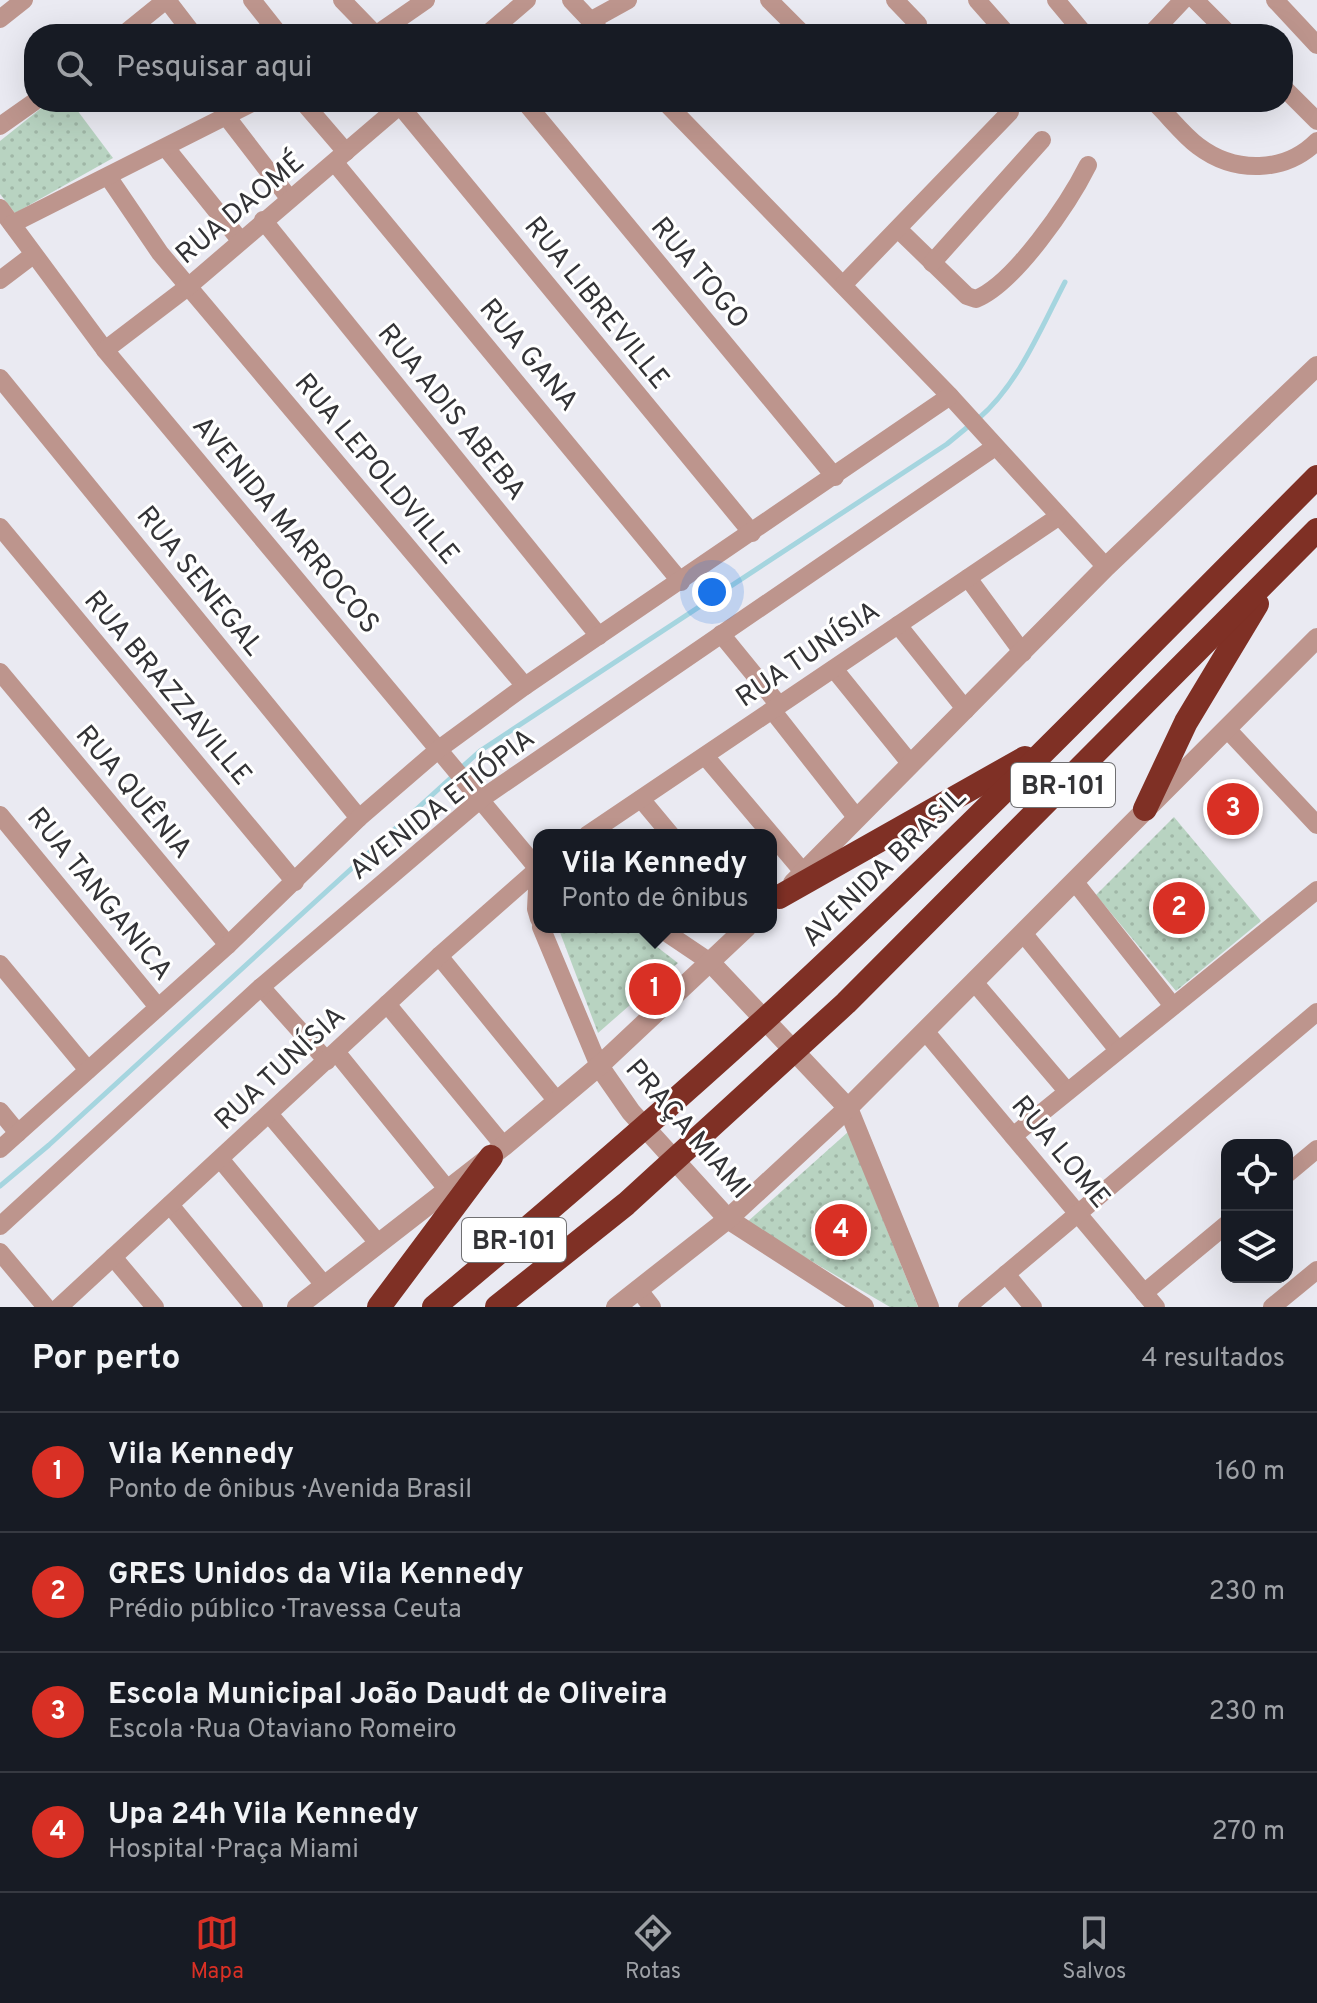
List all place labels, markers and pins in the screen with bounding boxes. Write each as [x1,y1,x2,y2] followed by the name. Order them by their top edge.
[1207,779,1259,839] pin: 3
[1153,878,1205,938] pin: 2
[629,959,681,1019] pin: 1
[815,1200,867,1260] pin: 4

